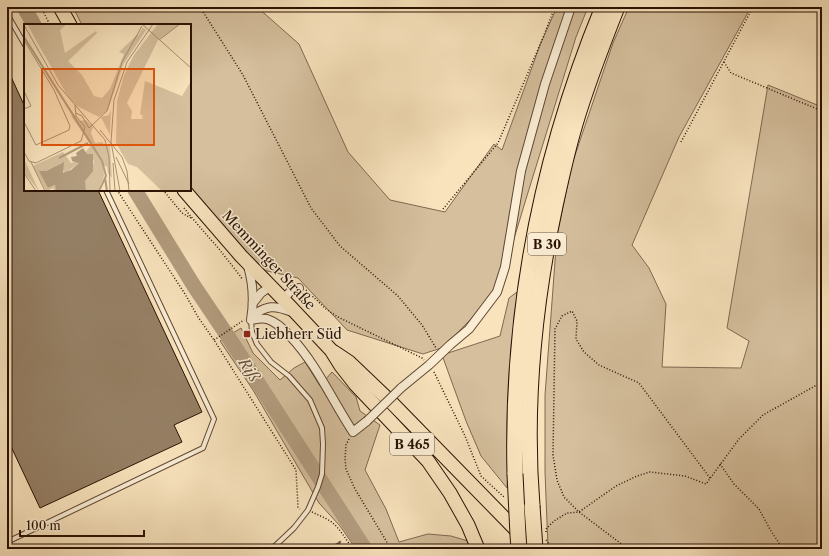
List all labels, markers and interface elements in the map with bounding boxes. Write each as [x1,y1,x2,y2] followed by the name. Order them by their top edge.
[24,24,191,191] inset map
[218,207,320,314] street label: Memminger Straße
[528,233,566,255] road number: B 30
[255,325,342,343] place label: Liebherr Süd
[242,329,252,339] marker: Liebherr Süd
[234,353,264,386] water label: Riß
[390,433,434,455] road number: B 465
[20,512,144,538] scale bar
[26,518,61,533] text: 100 m

